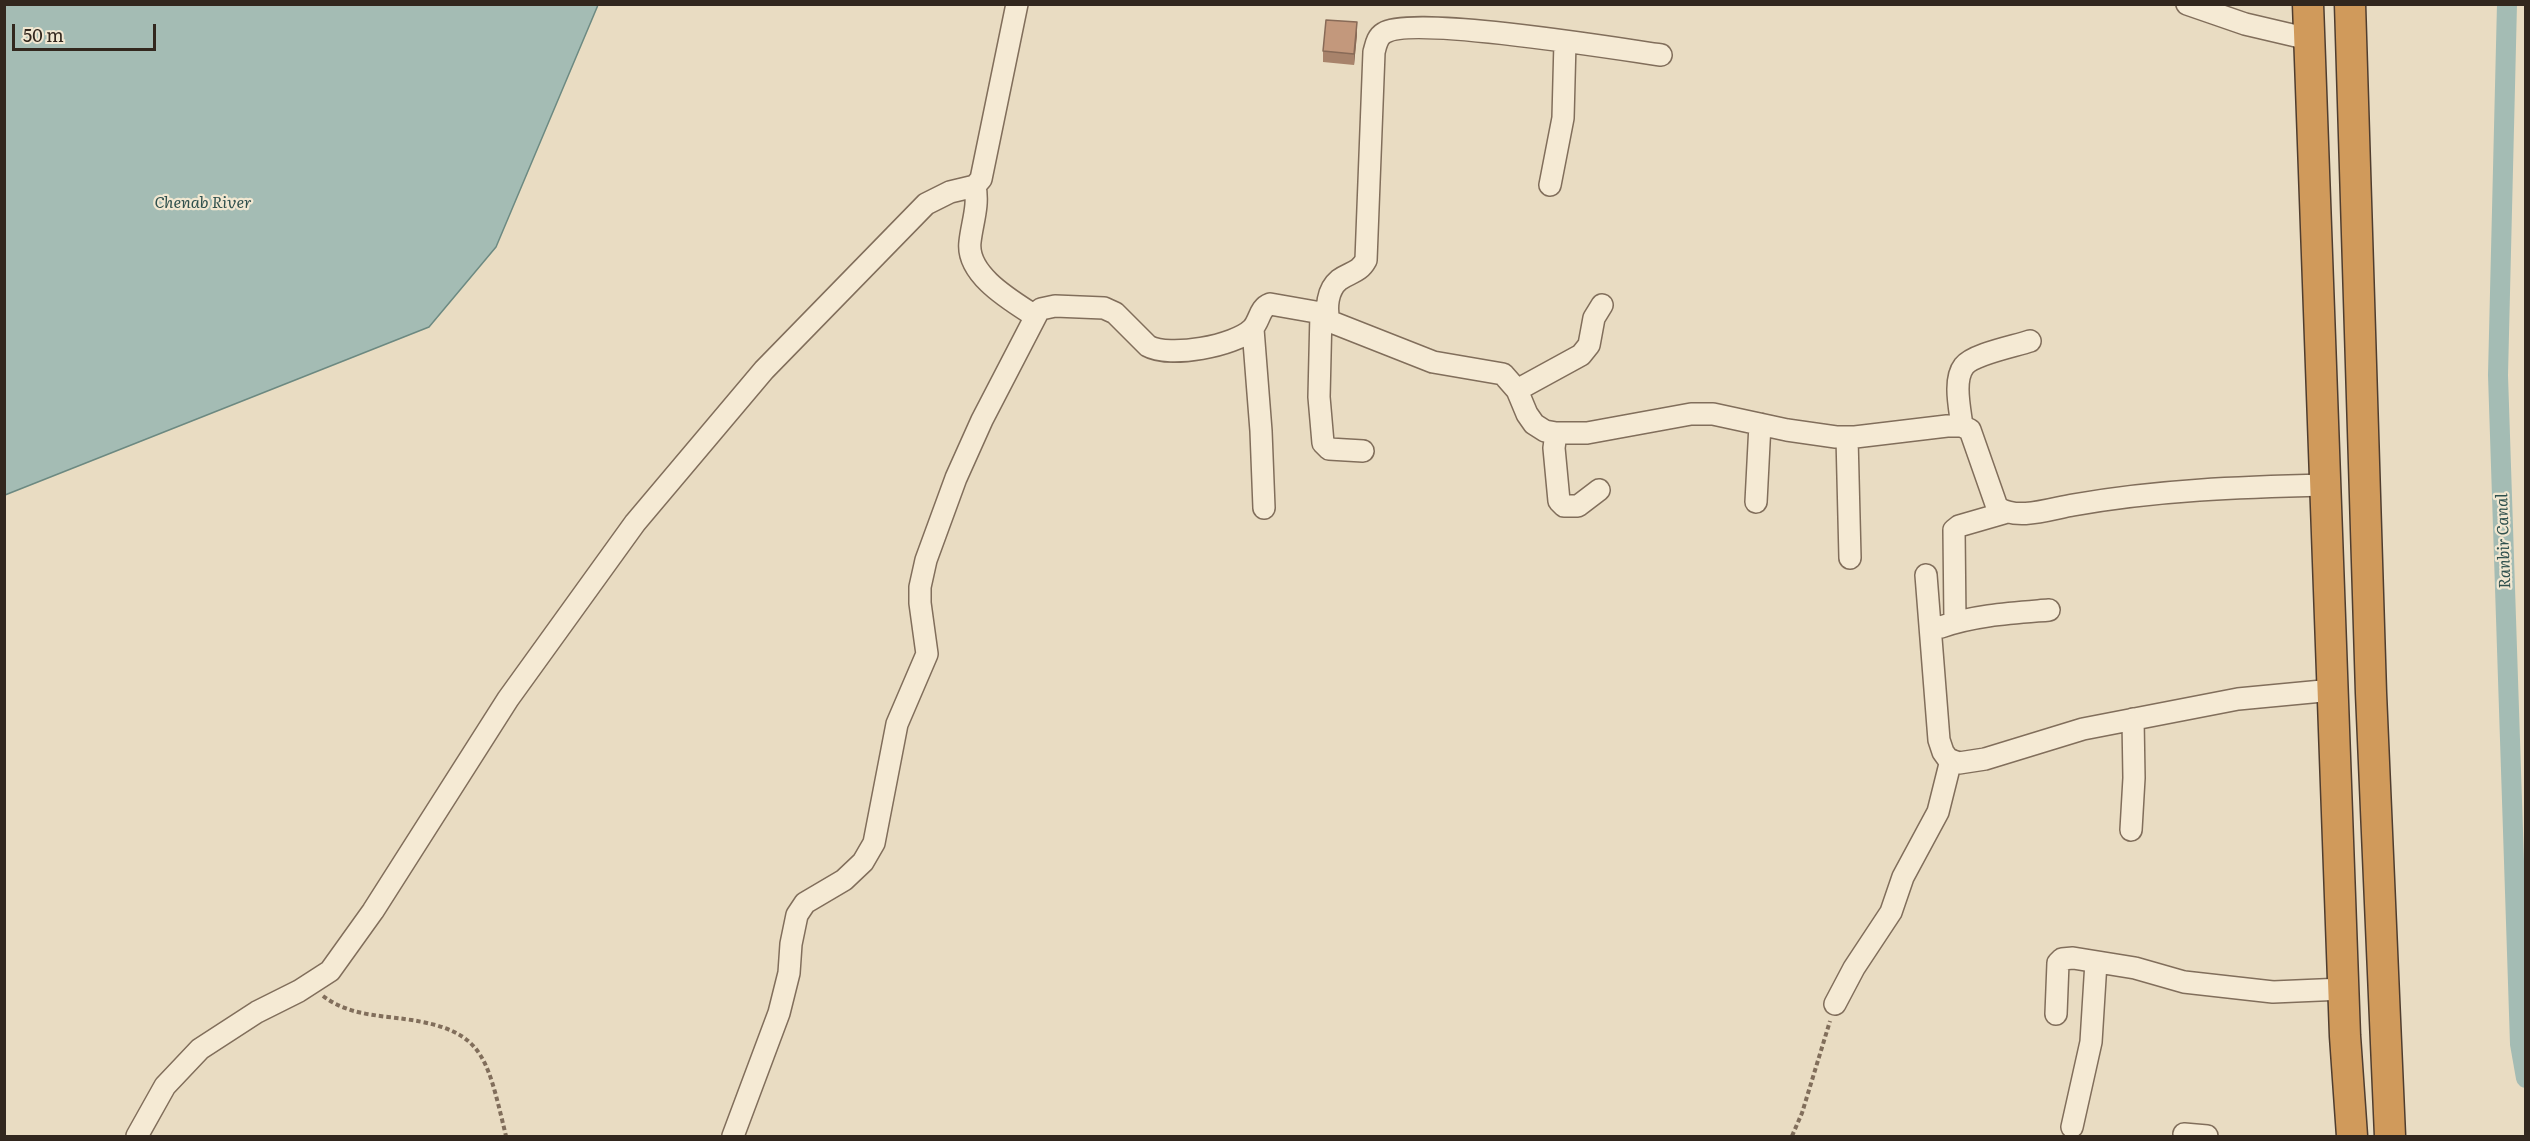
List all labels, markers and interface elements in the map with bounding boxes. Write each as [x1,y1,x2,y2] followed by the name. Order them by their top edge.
[15,12,159,50] scale bar
[23,21,64,48] text: 50 m
[154,193,252,213] water label: Chenab River
[2493,493,2515,589] water label: Ranbir Canal

